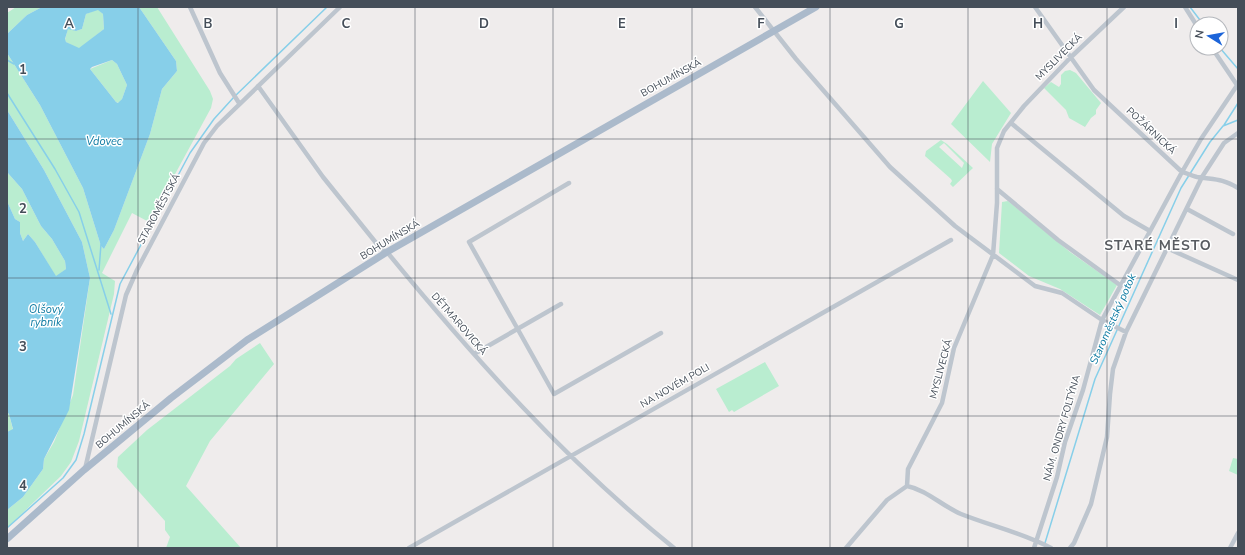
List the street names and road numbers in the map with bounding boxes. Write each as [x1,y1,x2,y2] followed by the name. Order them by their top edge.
[1032,30,1086,84] street label: MYSLIVECKÁ
[638,55,704,100] street label: BOHUMÍNSKÁ
[1123,104,1180,158] street label: POŽÁRNICKÁ
[134,171,184,247] street label: STAROMĚSTSKÁ
[358,216,423,263] street label: BOHUMÍNSKÁ
[428,290,491,359] street label: DĚTMAROVICKÁ
[926,337,956,400] street label: MYSLIVECKÁ
[638,360,712,412] street label: NA NOVÉM POLI
[1040,373,1084,483] street label: NÁM. ONDRY FOLTÝNA
[93,398,154,452] street label: BOHUMÍNSKÁ

